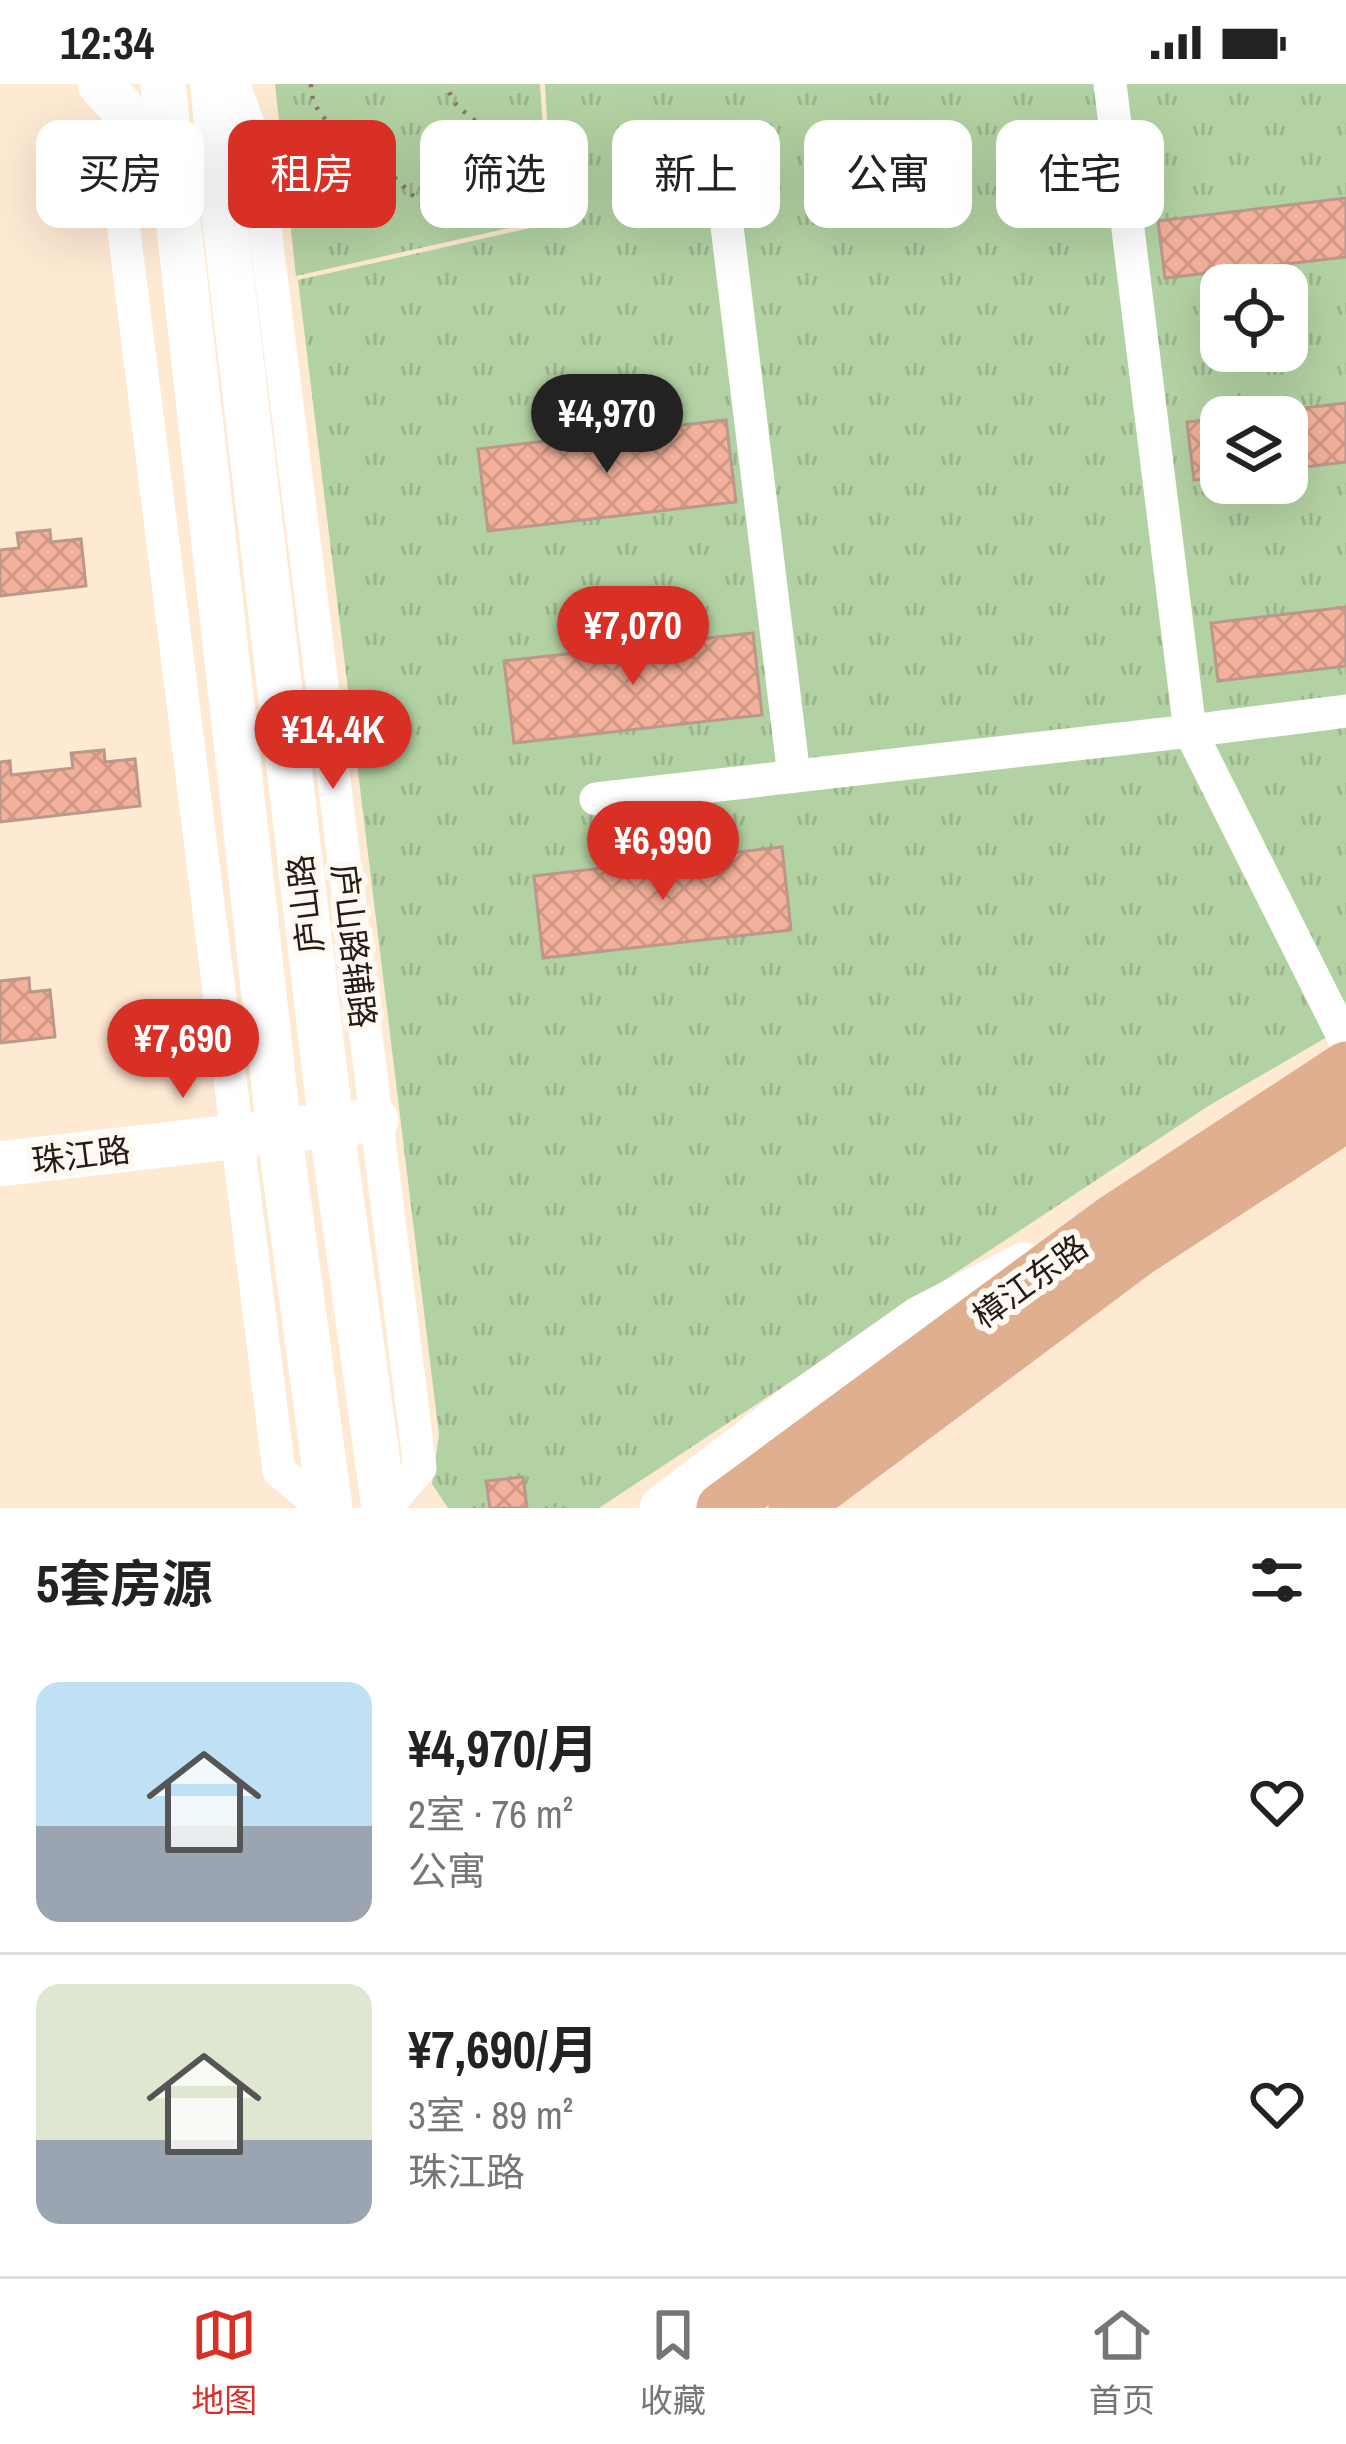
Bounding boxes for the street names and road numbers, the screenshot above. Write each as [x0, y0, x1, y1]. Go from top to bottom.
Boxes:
street label: 庐山路 [277, 852, 333, 956]
street label: 庐山路辅路 [322, 861, 386, 1031]
street label: 珠江路 [29, 1127, 133, 1183]
street label: 樟江东路 [964, 1224, 1096, 1338]

